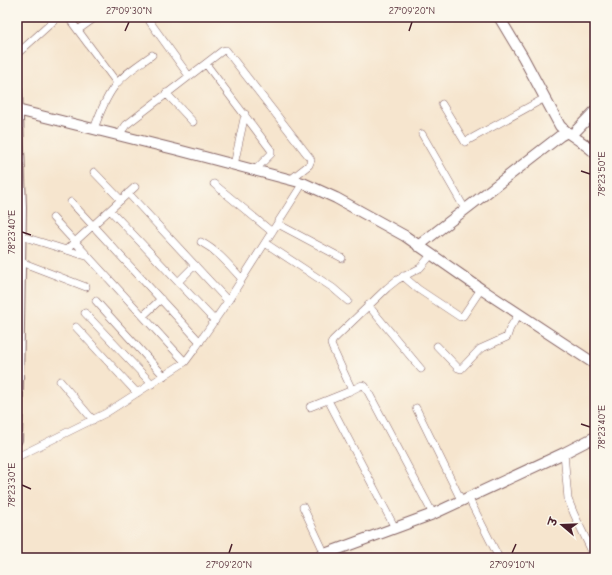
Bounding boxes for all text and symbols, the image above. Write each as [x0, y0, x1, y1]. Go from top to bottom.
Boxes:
text: 27°09'30"N [106, 5, 152, 17]
text: 27°09'20"N [389, 5, 435, 17]
text: 78°23'50"E [596, 152, 608, 196]
text: 78°23'40"E [6, 210, 18, 254]
text: 78°23'40"E [596, 405, 608, 449]
text: 78°23'30"E [6, 463, 18, 507]
north arrow [542, 505, 582, 545]
text: उ [545, 515, 561, 528]
text: 27°09'20"N [206, 559, 252, 571]
text: 27°09'10"N [489, 559, 535, 571]

